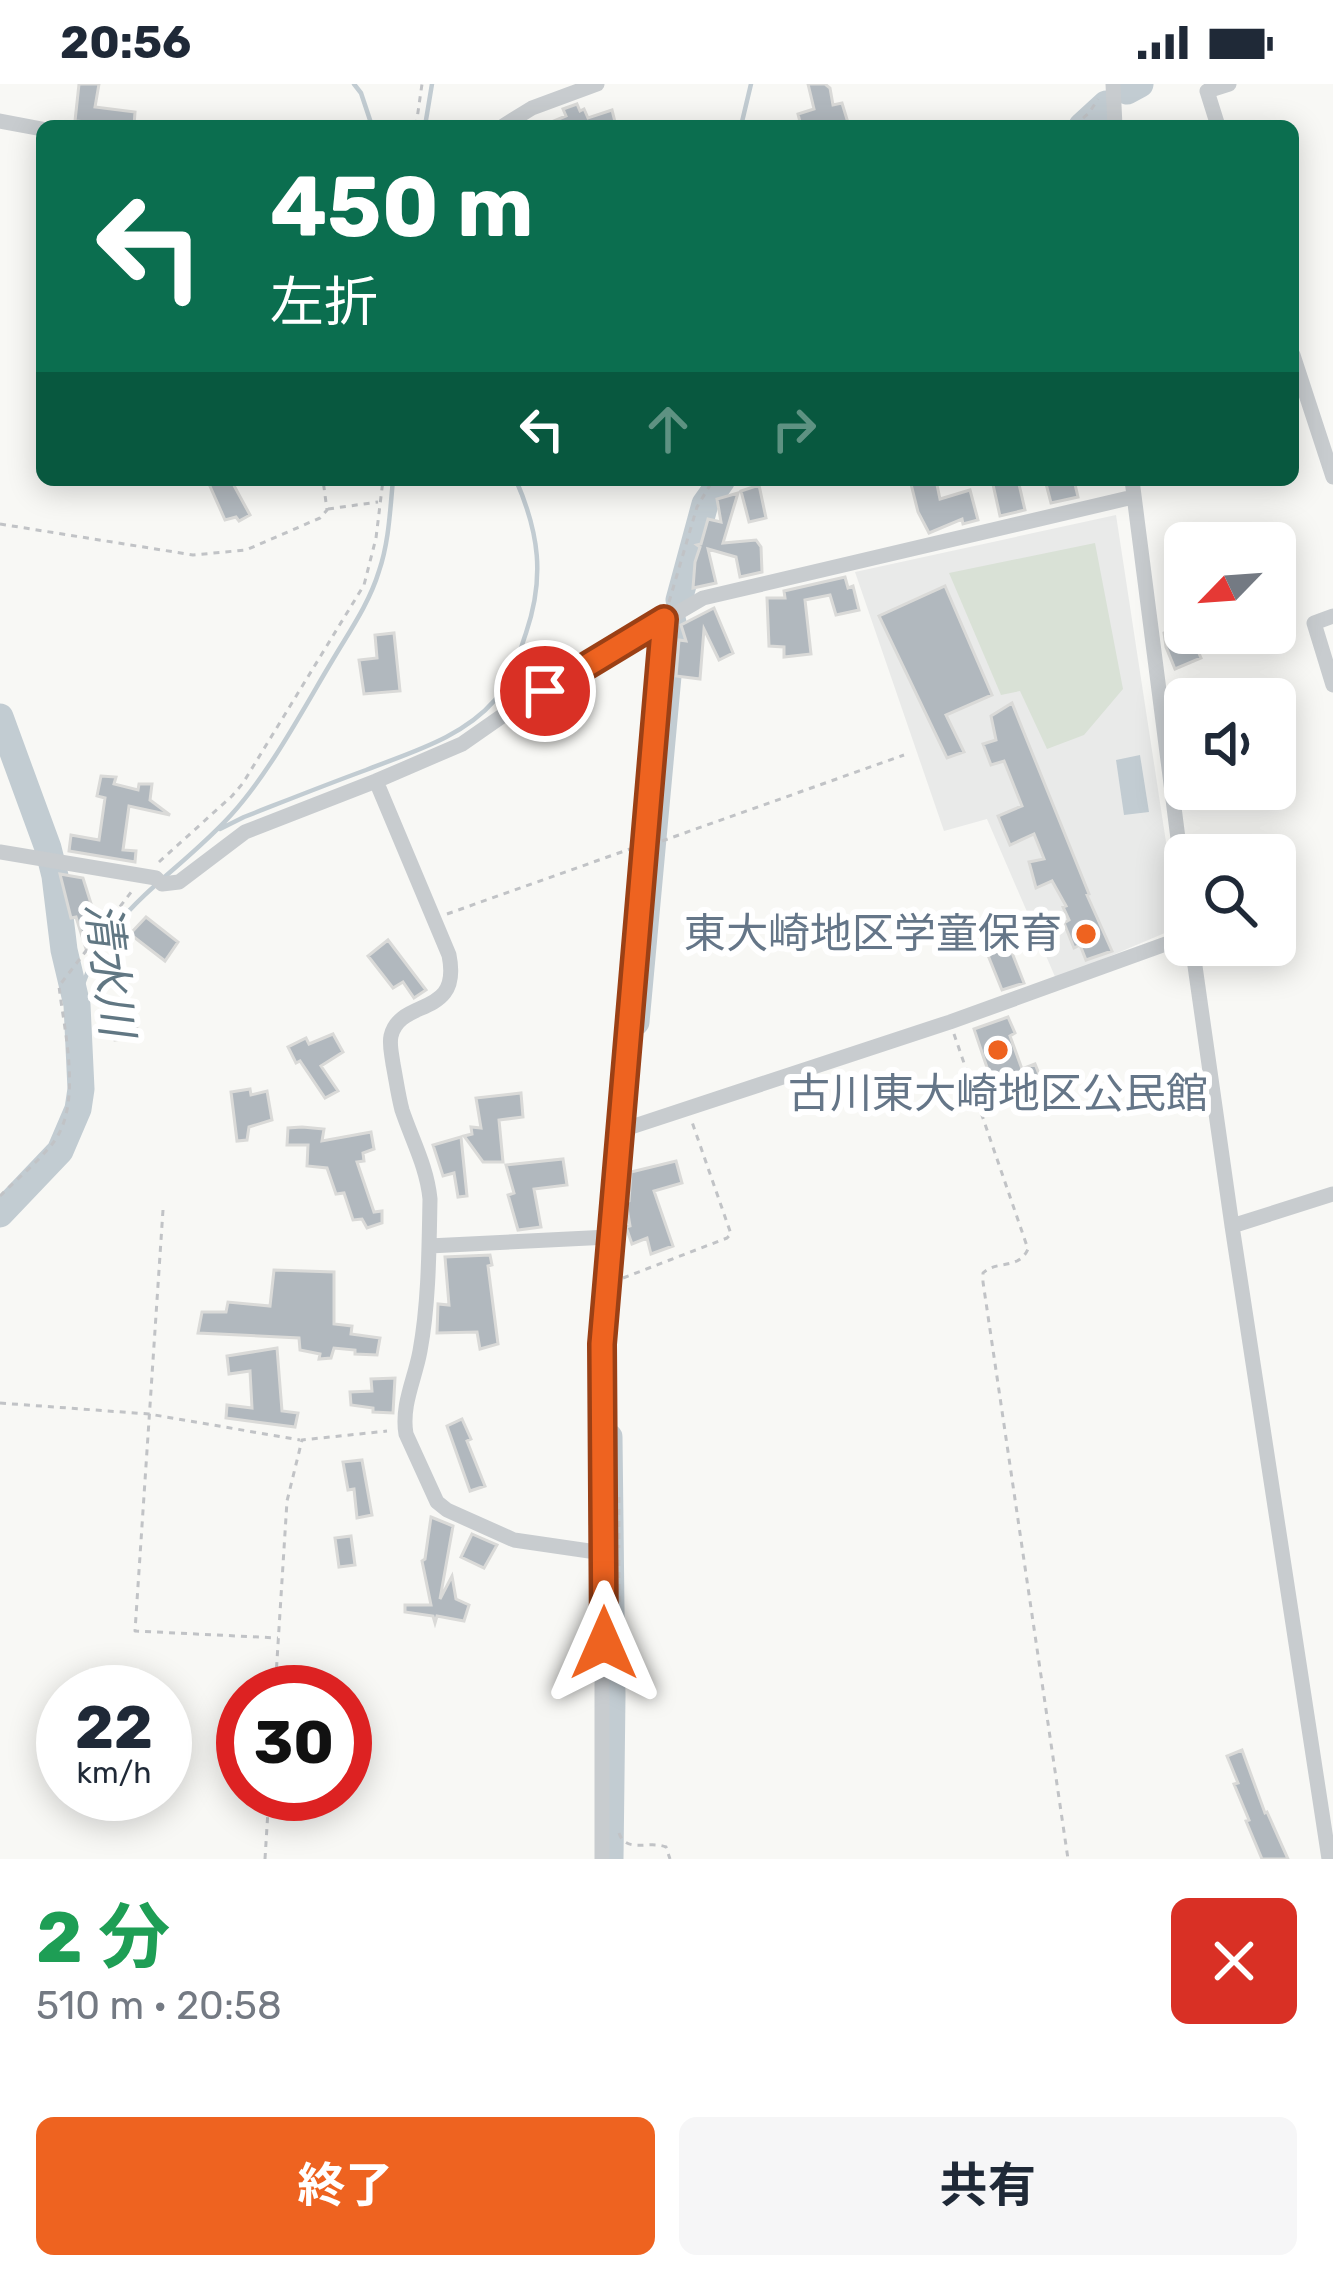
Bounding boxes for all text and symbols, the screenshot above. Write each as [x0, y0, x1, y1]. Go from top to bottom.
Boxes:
text: 20:56 [60, 16, 191, 69]
text: 450 m [270, 157, 534, 257]
icon: left [72, 168, 228, 324]
text: 左折 [270, 271, 378, 335]
icon: left [509, 396, 575, 462]
icon: ahead [635, 396, 701, 462]
icon: right [761, 396, 827, 462]
north arrow [1164, 522, 1296, 654]
map controls [1164, 522, 1296, 966]
pin [494, 640, 596, 742]
icon: arrive [512, 658, 578, 724]
button: sound [1164, 678, 1296, 810]
button: search [1164, 834, 1296, 966]
water label: 清水川 [75, 899, 145, 1043]
place label: 東大崎地区学童保育 [684, 909, 1062, 959]
marker: 東大崎地区学童保育 [1073, 921, 1099, 947]
marker: 古川東大崎地区公民館 [985, 1037, 1011, 1063]
place label: 古川東大崎地区公民館 [788, 1069, 1208, 1119]
position arrow [541, 1580, 667, 1706]
speed limit sign: 30 [216, 1665, 372, 1821]
text: 22 [75, 1692, 153, 1763]
text: km/h [77, 1755, 151, 1791]
text: 2 分 [36, 1895, 170, 1980]
button: close [1171, 1898, 1297, 2024]
text: 510 m · 20:58 [36, 1983, 282, 2029]
button: 終了 [36, 2117, 655, 2255]
button: 共有 [679, 2117, 1297, 2255]

